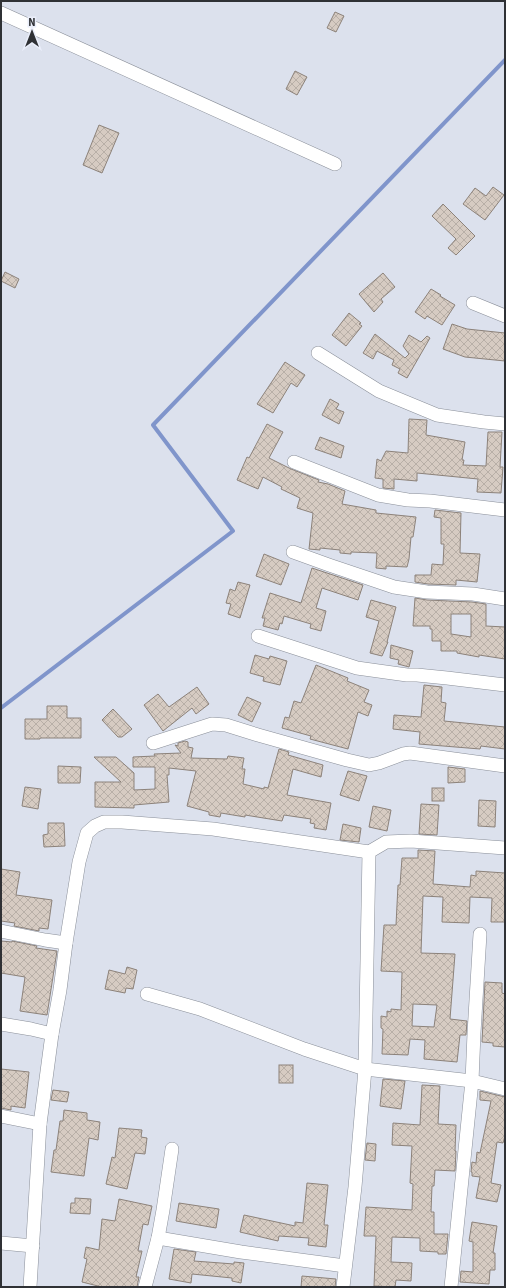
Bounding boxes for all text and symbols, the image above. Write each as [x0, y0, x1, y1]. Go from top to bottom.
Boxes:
north arrow [12, 12, 52, 52]
text: N [28, 15, 36, 30]

